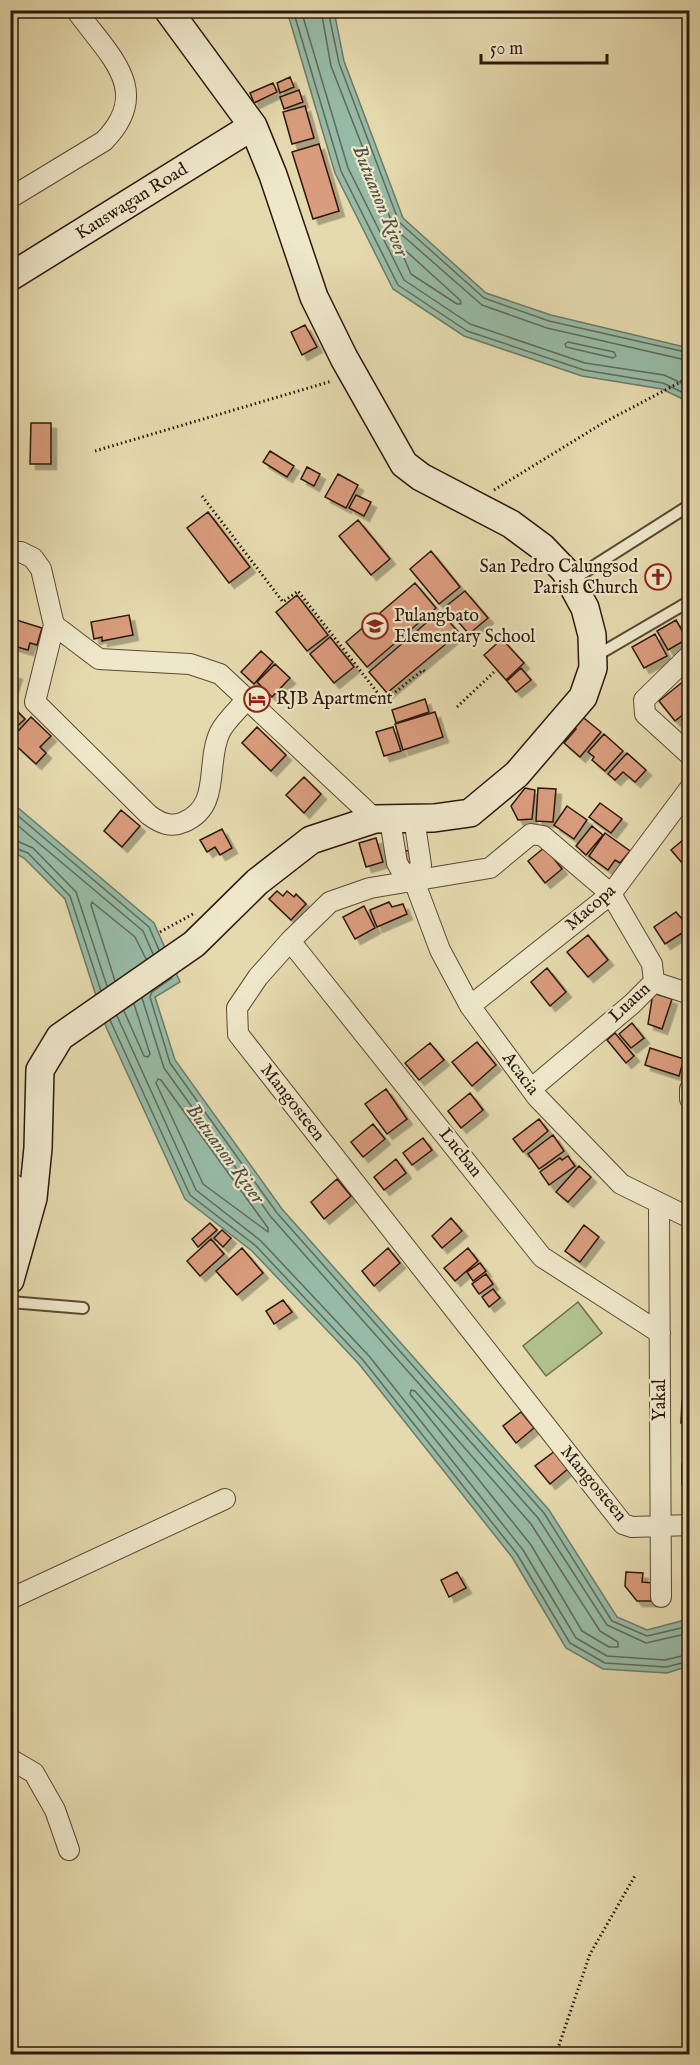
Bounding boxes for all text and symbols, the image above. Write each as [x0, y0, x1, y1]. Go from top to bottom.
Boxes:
scale bar [481, 27, 607, 65]
text: 50 m [490, 38, 523, 61]
water label: Butuanon River [346, 142, 414, 262]
street label: Kauswagan Road [72, 158, 193, 246]
place label: San Pedro Calungsod Parish Church [479, 556, 638, 600]
church icon: San Pedro Calungsod Parish Church [643, 562, 673, 592]
place label: Pulangbato Elementary School [394, 605, 535, 649]
school or university icon: Pulangbato Elementary School [360, 611, 390, 641]
hotel icon: RJB Apartment [242, 684, 272, 714]
place label: RJB Apartment [276, 688, 393, 711]
street label: Macopa [561, 880, 621, 936]
street label: Luaun [604, 978, 656, 1028]
street label: Acacia [496, 1047, 544, 1100]
street label: Mangosteen [255, 1060, 330, 1147]
water label: Butuanon River [180, 1099, 270, 1210]
street label: Lucban [433, 1124, 487, 1183]
street label: Yakal [649, 1379, 672, 1421]
street label: Mangosteen [555, 1441, 632, 1527]

